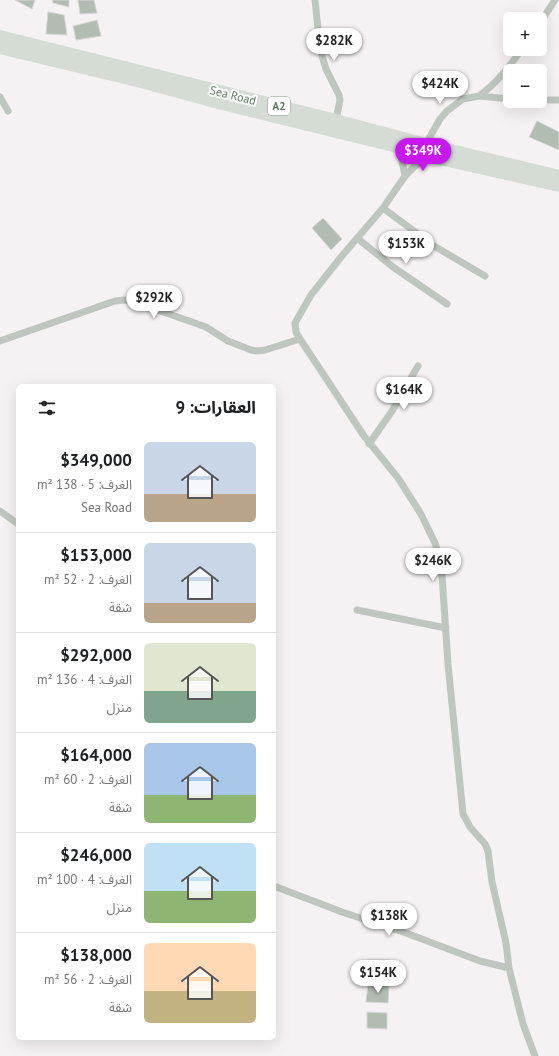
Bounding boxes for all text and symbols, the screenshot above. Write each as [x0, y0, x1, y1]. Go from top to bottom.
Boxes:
map controls [503, 12, 547, 108]
button: + [503, 12, 547, 56]
pin: $282K [306, 28, 362, 62]
text: $282K [315, 32, 353, 49]
button: − [503, 64, 547, 108]
pin: $424K [412, 71, 468, 105]
text: $424K [421, 75, 459, 92]
street label: Sea Road [208, 82, 258, 108]
road number: A2 [268, 97, 290, 115]
pin: $349K [395, 138, 451, 172]
text: $349K [404, 142, 442, 159]
pin: $153K [378, 231, 434, 265]
text: $153K [387, 235, 425, 252]
pin: $292K [126, 285, 182, 319]
text: $292K [135, 289, 173, 306]
pin: $164K [376, 377, 432, 411]
text: $164K [385, 381, 423, 398]
text: العقارات: 9 [175, 396, 256, 418]
icon: filters [36, 397, 58, 419]
text: $349,000 [60, 449, 132, 471]
icon: home [176, 458, 224, 506]
text: الغرف: 5 · 138 m² [37, 476, 132, 493]
text: Sea Road [81, 499, 132, 516]
text: $153,000 [60, 544, 132, 566]
pin: $246K [405, 548, 461, 582]
text: $246K [414, 552, 452, 569]
icon: home [176, 559, 224, 607]
text: الغرف: 2 · 52 m² [44, 571, 132, 588]
text: شقة [109, 599, 132, 616]
text: $292,000 [60, 644, 132, 666]
icon: home [176, 659, 224, 707]
text: الغرف: 4 · 136 m² [37, 671, 132, 688]
text: منزل [107, 699, 132, 716]
text: $164,000 [60, 744, 132, 766]
icon: home [176, 759, 224, 807]
text: الغرف: 2 · 60 m² [44, 771, 132, 788]
text: شقة [109, 799, 132, 816]
text: $246,000 [60, 844, 132, 866]
icon: home [176, 859, 224, 907]
text: الغرف: 4 · 100 m² [37, 871, 132, 888]
text: منزل [107, 899, 132, 916]
pin: $138K [361, 903, 417, 937]
text: $138K [370, 907, 408, 924]
text: $138,000 [60, 944, 132, 966]
icon: home [176, 959, 224, 1007]
pin: $154K [350, 960, 406, 994]
text: $154K [359, 964, 397, 981]
text: الغرف: 2 · 56 m² [44, 971, 132, 988]
text: شقة [109, 999, 132, 1016]

